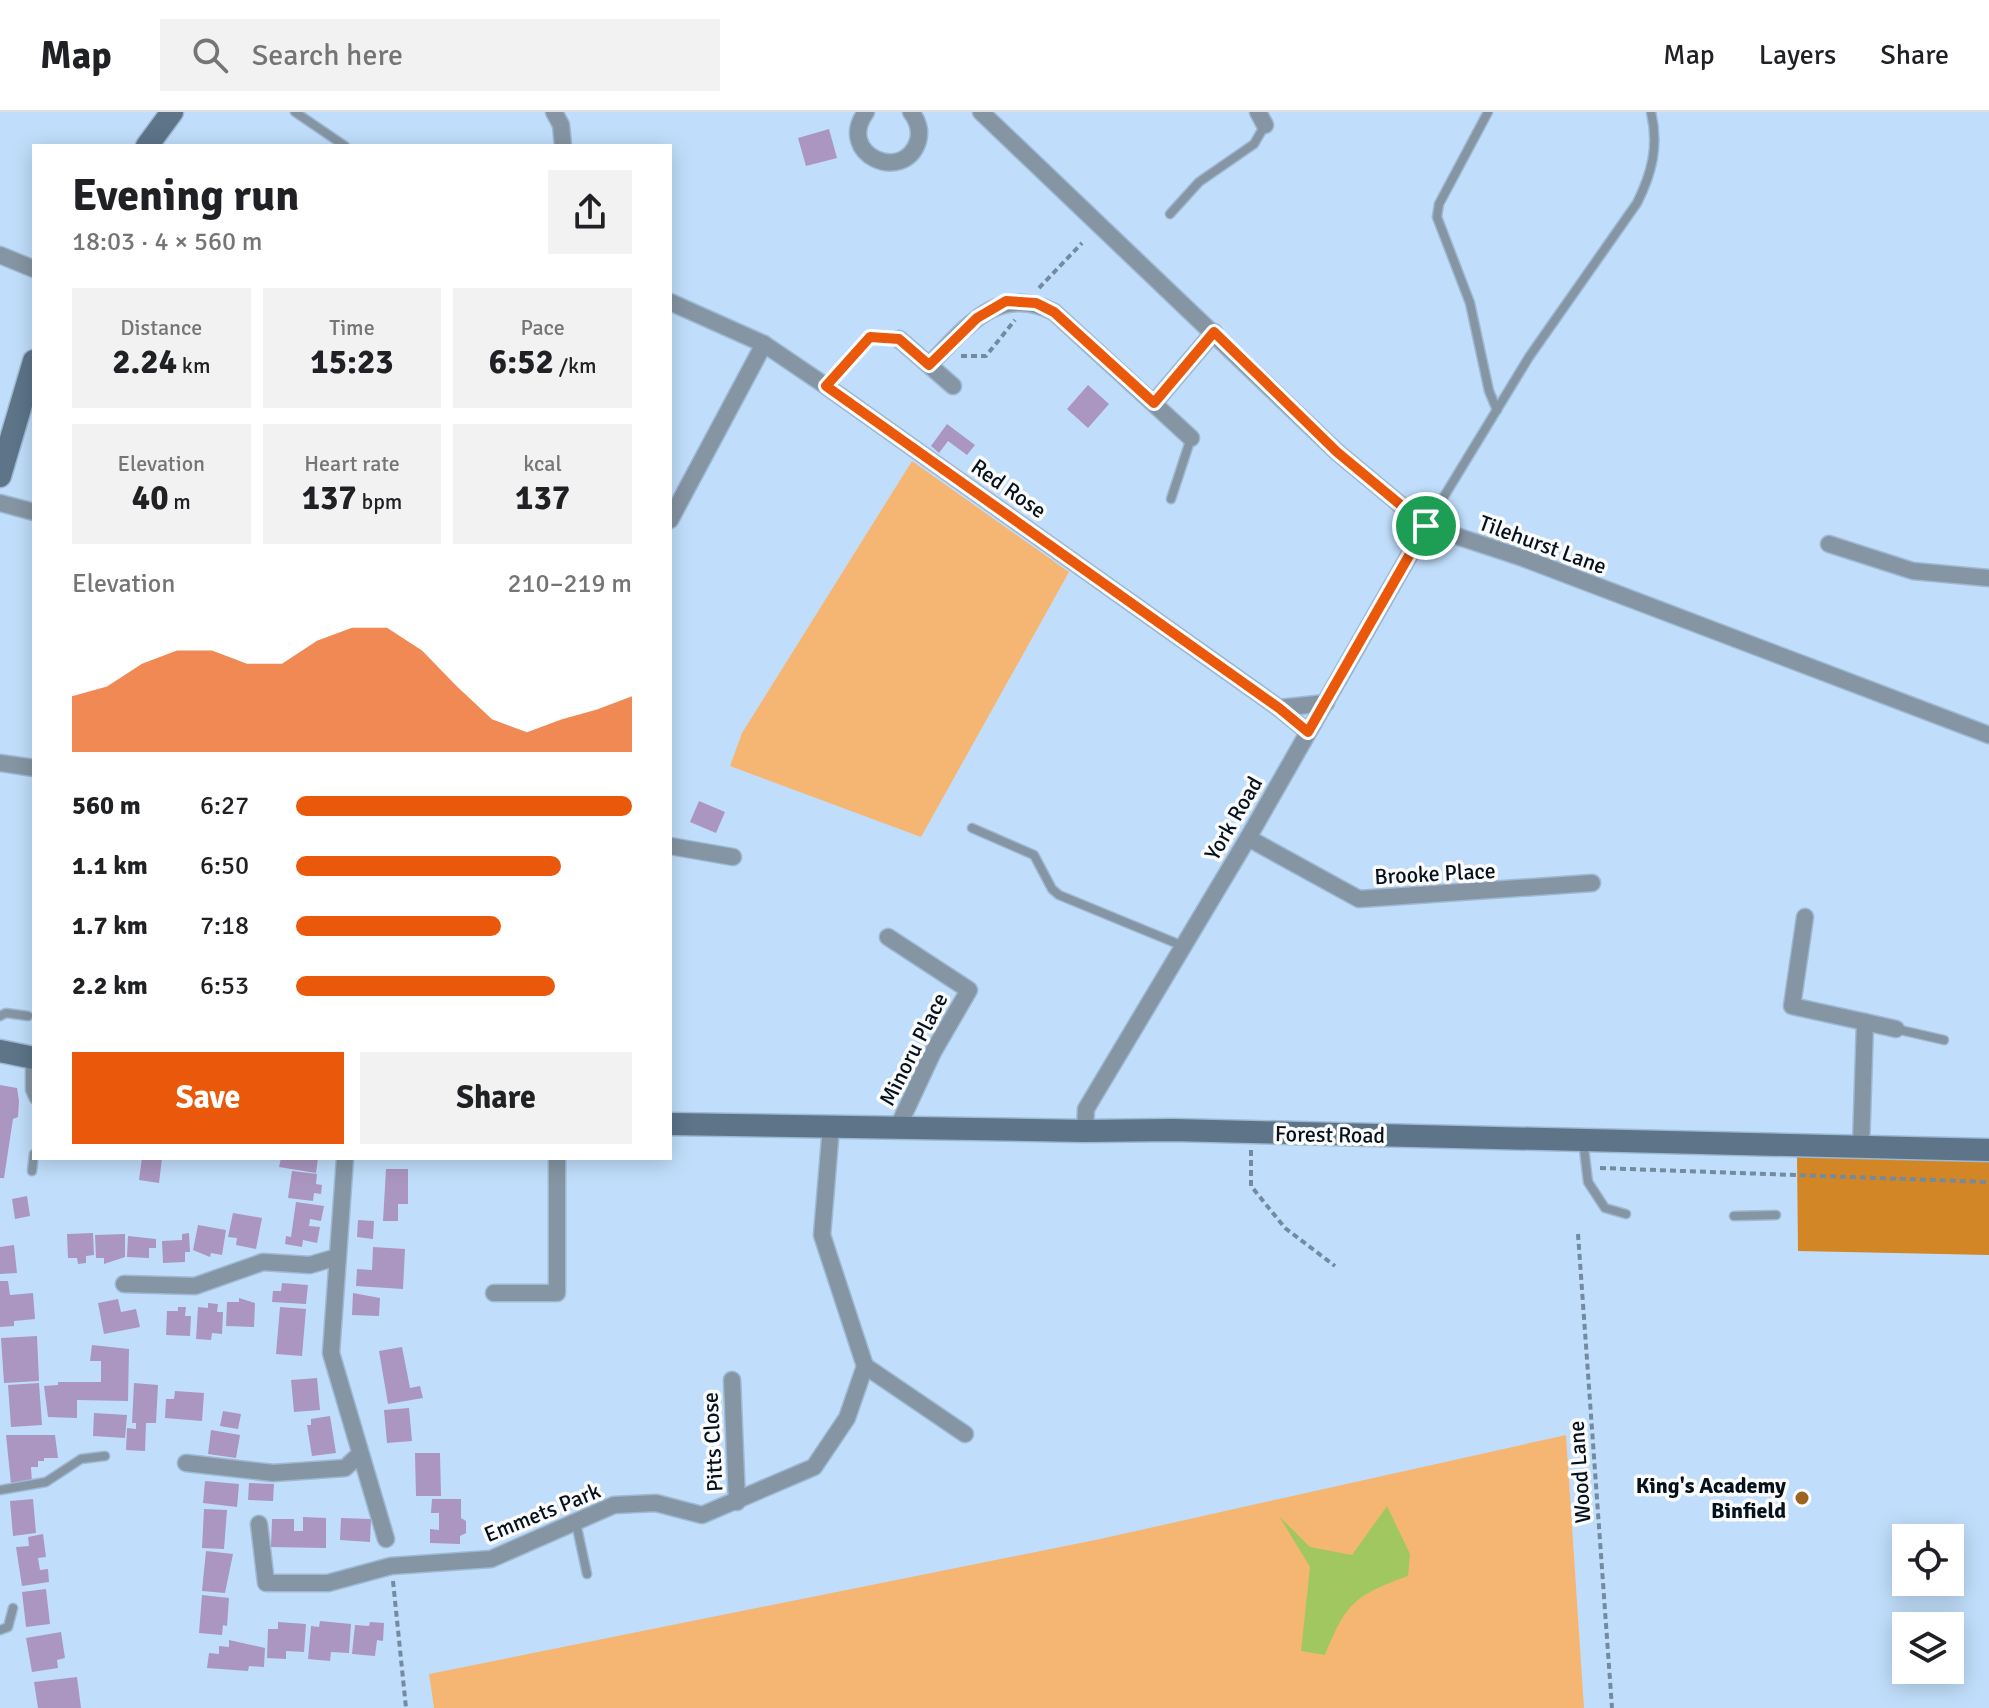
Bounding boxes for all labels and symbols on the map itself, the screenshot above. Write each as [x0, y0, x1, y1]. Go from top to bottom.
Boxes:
street label: Red Rose [966, 453, 1051, 524]
pin [1392, 492, 1460, 560]
street label: Tilehurst Lane [1475, 509, 1610, 580]
street label: York Road [1199, 772, 1268, 865]
street label: Brooke Place [1374, 857, 1496, 890]
street label: Minoru Place [873, 988, 953, 1110]
street label: Forest Road [1275, 1120, 1385, 1149]
street label: Pitts Close [696, 1391, 729, 1493]
street label: Wood Lane [1562, 1420, 1597, 1524]
place label: King's Academy Binfield [1636, 1472, 1786, 1524]
street label: Emmets Park [480, 1477, 604, 1548]
marker: King's Academy Binfield [1793, 1489, 1811, 1507]

